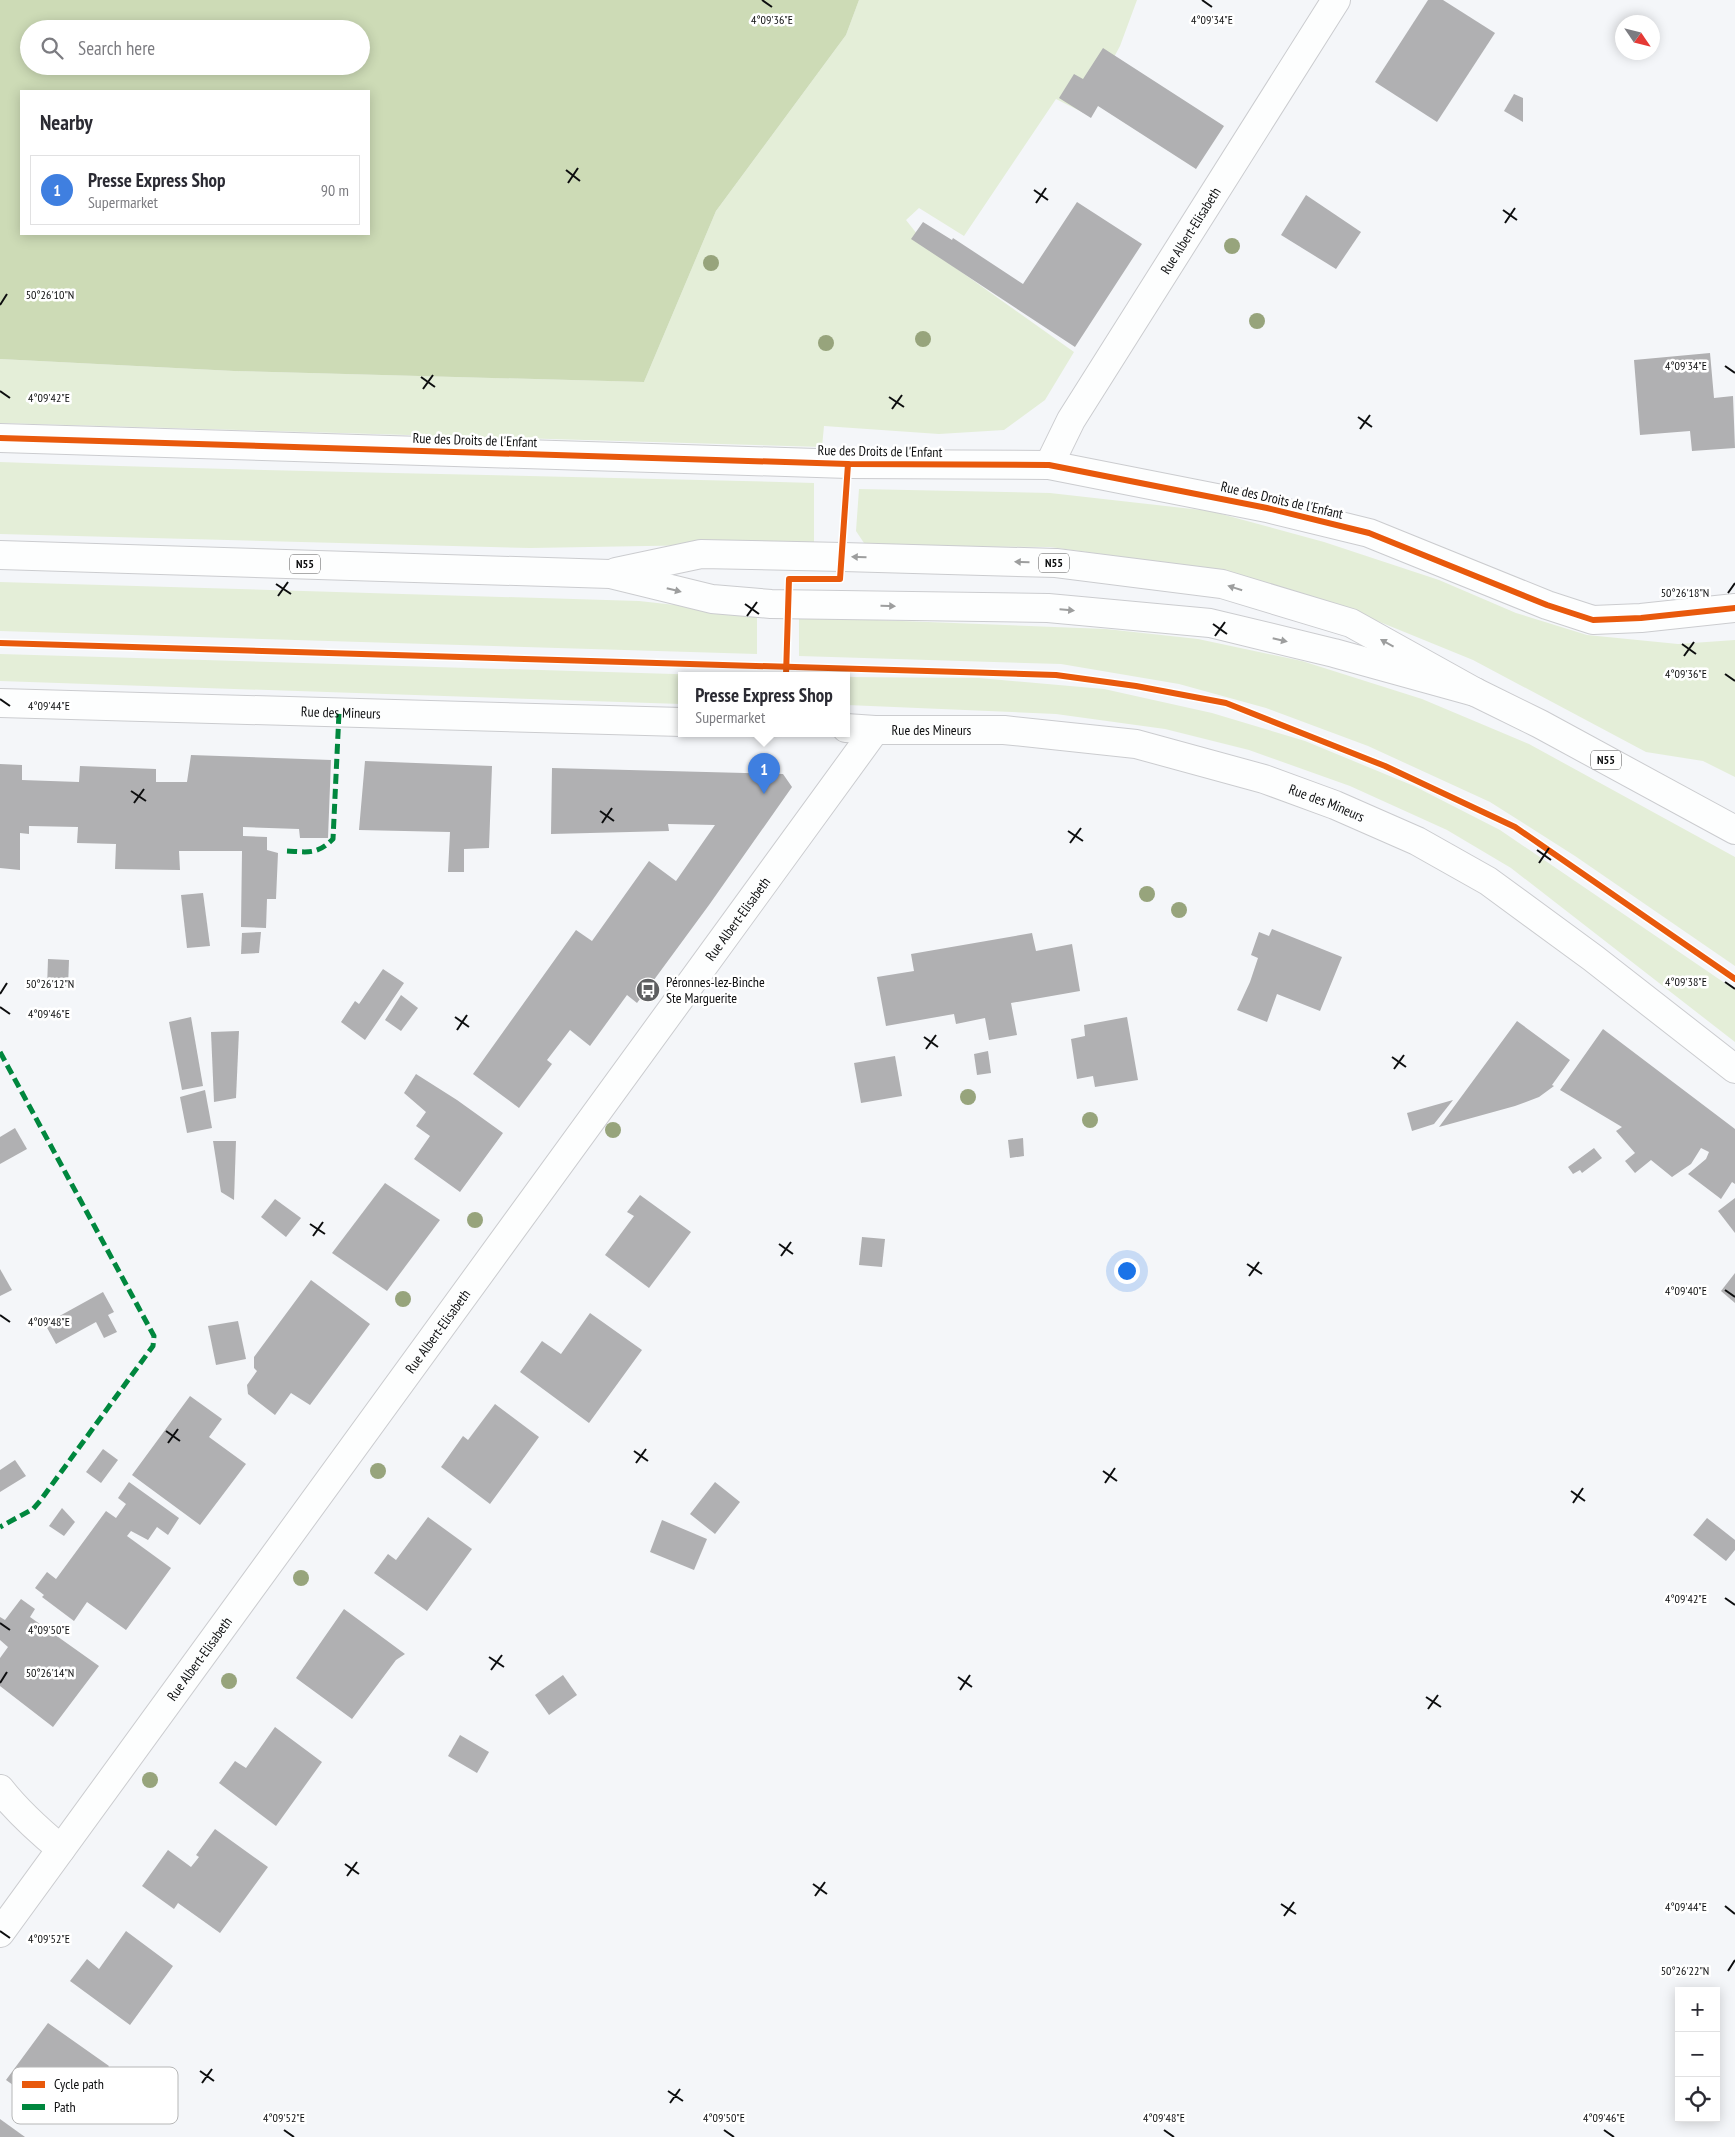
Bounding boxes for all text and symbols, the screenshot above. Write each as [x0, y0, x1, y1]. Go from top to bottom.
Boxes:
text: 4°09'36"E [751, 12, 793, 27]
text: 4°09'34"E [1191, 12, 1233, 27]
north arrow [1615, 15, 1660, 60]
search box [20, 20, 370, 75]
icon: search [38, 34, 66, 62]
text: Search here [78, 36, 155, 60]
text: Nearby [40, 109, 93, 136]
text: Presse Express Shop [88, 168, 225, 192]
text: 1 [53, 180, 61, 200]
text: 90 m [321, 180, 349, 200]
street label: Rue Albert-Elisabeth [1156, 184, 1225, 277]
text: Supermarket [88, 192, 158, 212]
text: 50°26'10"N [26, 287, 74, 302]
text: 4°09'34"E [1665, 358, 1707, 373]
text: 4°09'42"E [28, 390, 70, 405]
street label: Rue des Droits de l'Enfant [412, 429, 538, 451]
street label: Rue des Droits de l'Enfant [817, 441, 943, 461]
street label: Rue des Droits de l'Enfant [1219, 477, 1345, 523]
one-way arrow [851, 553, 867, 561]
road number: N55 [290, 554, 320, 574]
road number: N55 [1039, 554, 1069, 572]
one-way arrow [1014, 557, 1030, 565]
one-way arrow [1227, 584, 1242, 592]
text: 50°26'18"N [1661, 585, 1709, 600]
one-way arrow [666, 586, 681, 594]
one-way arrow [880, 602, 896, 610]
one-way arrow [1060, 606, 1076, 614]
one-way arrow [1272, 636, 1287, 644]
one-way arrow [1380, 639, 1394, 647]
text: 4°09'36"E [1665, 666, 1707, 681]
popup [678, 672, 850, 737]
text: Presse Express Shop [695, 683, 833, 707]
text: 4°09'44"E [28, 698, 70, 713]
street label: Rue des Mineurs [301, 702, 381, 723]
text: Supermarket [695, 707, 765, 727]
street label: Rue des Mineurs [892, 721, 972, 739]
road number: N55 [1591, 750, 1621, 770]
pin: 1 [748, 753, 780, 794]
street label: Rue des Mineurs [1286, 780, 1367, 826]
street label: Rue Albert-Elisabeth [701, 873, 774, 964]
place label: Péronnes-lez-Binche Ste Marguerite [666, 973, 765, 1007]
text: 4°09'38"E [1665, 974, 1707, 989]
text: 50°26'12"N [26, 976, 74, 991]
bus stop icon: Péronnes-lez-Binche Ste Marguerite [635, 977, 661, 1003]
text: 4°09'46"E [28, 1006, 70, 1021]
your location [1114, 1258, 1140, 1284]
text: 4°09'40"E [1665, 1283, 1707, 1298]
street label: Rue Albert-Elisabeth [401, 1286, 474, 1377]
text: 4°09'48"E [28, 1314, 70, 1329]
text: 4°09'42"E [1665, 1591, 1707, 1606]
street label: Rue Albert-Elisabeth [163, 1613, 236, 1704]
text: 4°09'50"E [28, 1622, 70, 1637]
text: 50°26'14"N [26, 1665, 74, 1680]
text: 4°09'44"E [1665, 1899, 1707, 1914]
text: 4°09'52"E [28, 1931, 70, 1946]
text: 50°26'22"N [1661, 1963, 1709, 1978]
map controls [1675, 1987, 1720, 2122]
button: + [1675, 1987, 1720, 2032]
button: − [1675, 2032, 1720, 2077]
legend [12, 2067, 178, 2124]
text: Cycle path [54, 2075, 104, 2093]
button: locate [1675, 2077, 1720, 2122]
text: Path [54, 2098, 76, 2116]
text: 4°09'52"E [263, 2110, 305, 2125]
text: 4°09'50"E [703, 2110, 745, 2125]
text: 4°09'48"E [1143, 2110, 1185, 2125]
text: 4°09'46"E [1583, 2110, 1625, 2125]

